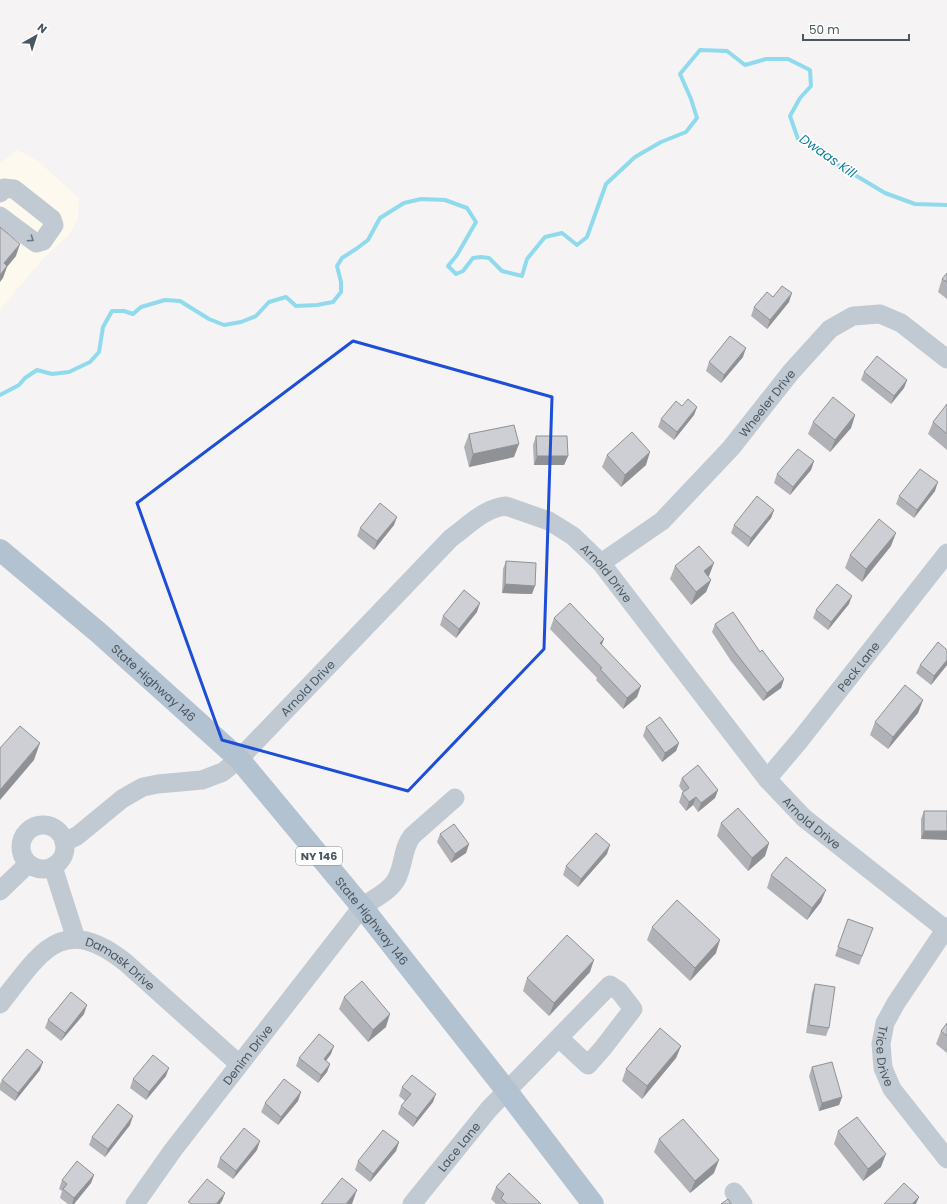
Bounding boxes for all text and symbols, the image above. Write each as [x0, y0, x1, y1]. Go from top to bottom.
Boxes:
north arrow [16, 16, 56, 56]
scale bar [803, 16, 909, 42]
text: N [34, 19, 51, 37]
text: 50 m [809, 21, 840, 38]
water label: Dwaas Kill [796, 129, 861, 183]
one-way arrow [27, 234, 34, 241]
street label: Wheeler Drive [734, 365, 799, 441]
street label: Arnold Drive [577, 540, 637, 606]
street label: Peck Lane [833, 638, 883, 695]
street label: State Highway 146 [108, 640, 200, 725]
street label: Arnold Drive [276, 656, 338, 720]
street label: Arnold Drive [779, 792, 845, 853]
road number: NY 146 [296, 847, 342, 865]
street label: State Highway 146 [332, 873, 413, 968]
street label: Damask Drive [83, 932, 159, 994]
street label: Denim Drive [218, 1021, 276, 1088]
street label: Trice Drive [872, 1024, 898, 1089]
street label: Lace Lane [433, 1118, 484, 1175]

